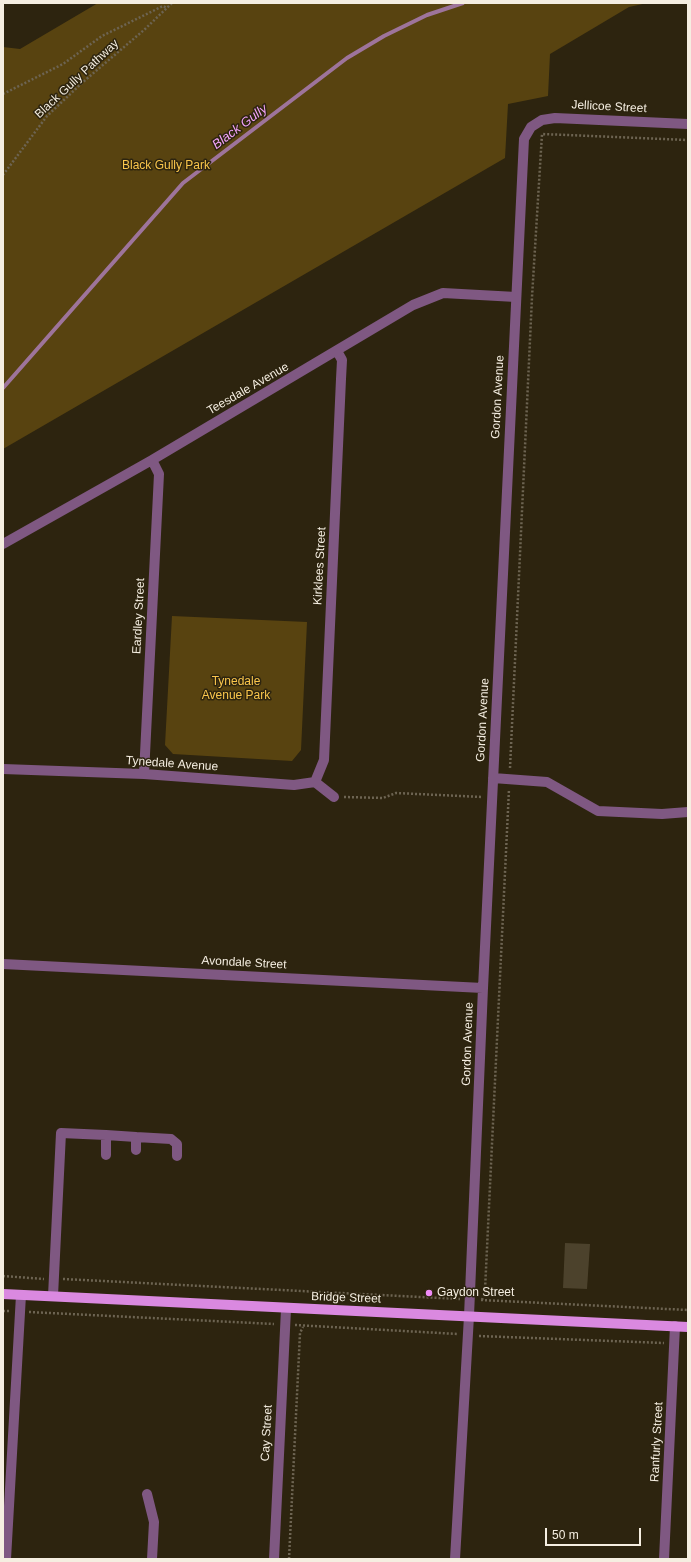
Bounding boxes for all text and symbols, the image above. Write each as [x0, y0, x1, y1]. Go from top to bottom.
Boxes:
street label: Black Gully Pathway [32, 36, 122, 122]
street label: Jellicoe Street [571, 98, 647, 116]
water label: Black Gully [209, 101, 271, 153]
park label: Black Gully Park [122, 159, 210, 173]
street label: Gordon Avenue [489, 355, 507, 439]
street label: Teesdale Avenue [205, 360, 291, 418]
street label: Kirklees Street [311, 527, 329, 605]
street label: Eardley Street [130, 578, 148, 654]
park label: Tynedale Avenue Park [202, 675, 270, 703]
street label: Gordon Avenue [474, 678, 492, 762]
street label: Tynedale Avenue [125, 754, 219, 774]
street label: Avondale Street [201, 954, 287, 972]
street label: Gordon Avenue [459, 1002, 477, 1086]
place label: Gaydon Street [437, 1286, 514, 1300]
marker: Gaydon Street [424, 1288, 434, 1298]
street label: Bridge Street [311, 1290, 381, 1306]
street label: Ranfurly Street [648, 1402, 666, 1482]
street label: Cay Street [258, 1404, 276, 1462]
scale bar [547, 1520, 643, 1546]
text: 50 m [552, 1528, 579, 1542]

